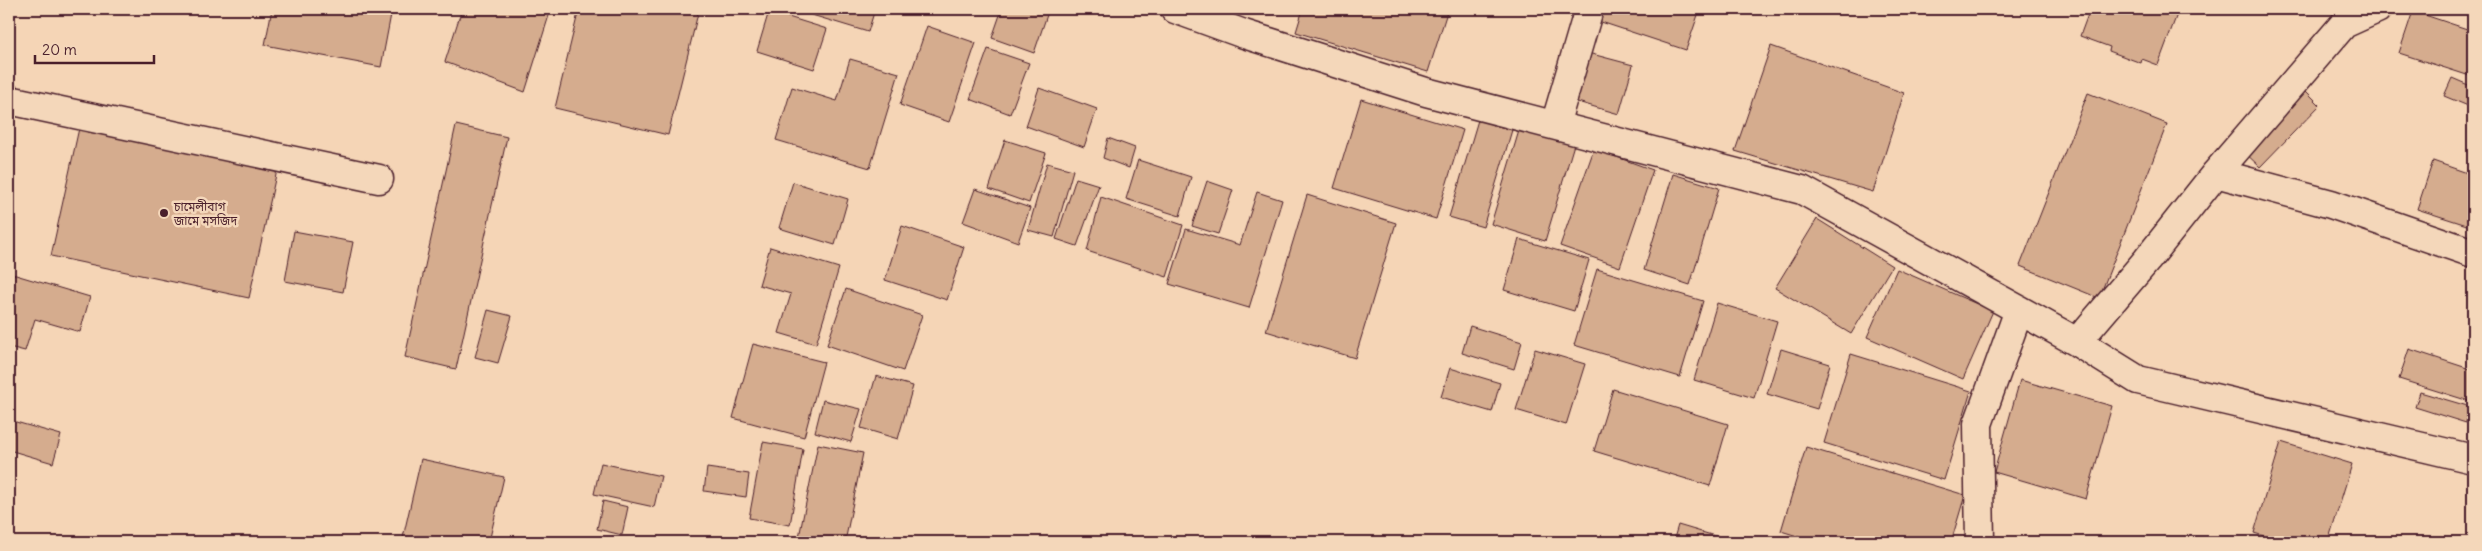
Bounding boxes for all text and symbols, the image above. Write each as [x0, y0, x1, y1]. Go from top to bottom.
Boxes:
scale bar [35, 32, 154, 64]
text: 20 m [42, 40, 77, 59]
place label: চামেলীবাগ জামে মসজিদ [173, 199, 237, 228]
marker: চামেলীবাগ জামে মসজিদ [158, 207, 170, 219]

